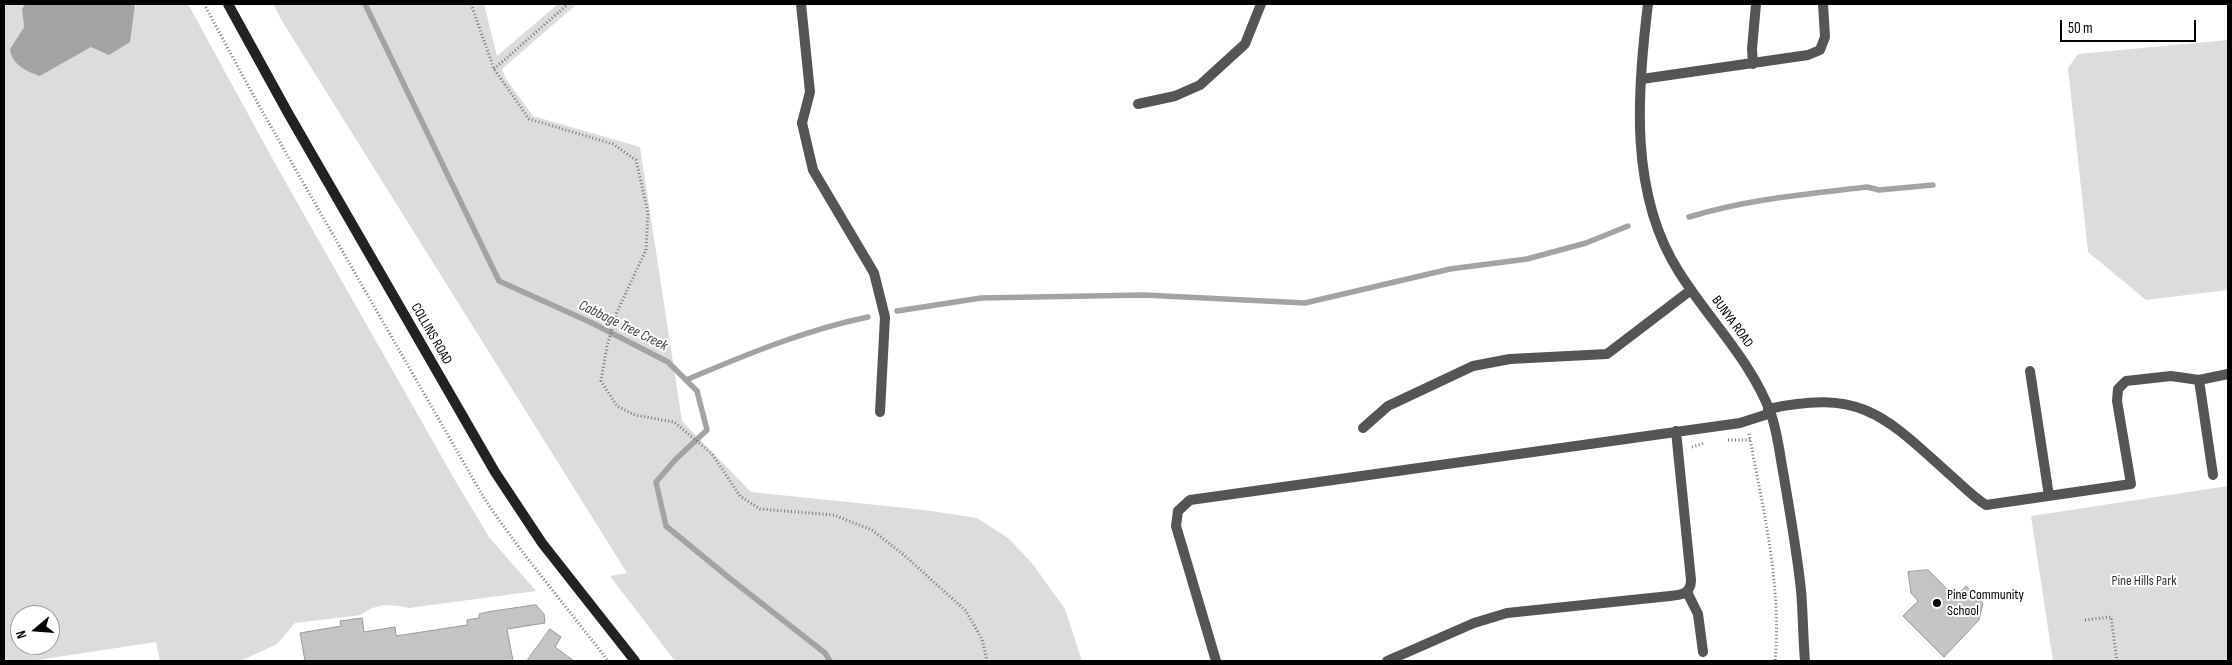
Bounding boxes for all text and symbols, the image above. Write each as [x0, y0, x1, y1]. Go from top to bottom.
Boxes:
scale bar [2062, 10, 2198, 42]
text: 50 m [2068, 19, 2093, 38]
street label: BUNYA ROAD [1708, 293, 1756, 351]
water label: Cabbage Tree Creek [576, 297, 670, 355]
street label: COLLINS ROAD [407, 300, 455, 368]
park label: Pine Hills Park [2111, 573, 2177, 589]
place label: Pine Community School [1947, 587, 2024, 620]
marker: Pine Community School [1931, 597, 1943, 609]
north arrow [10, 605, 60, 655]
text: N [12, 628, 30, 641]

